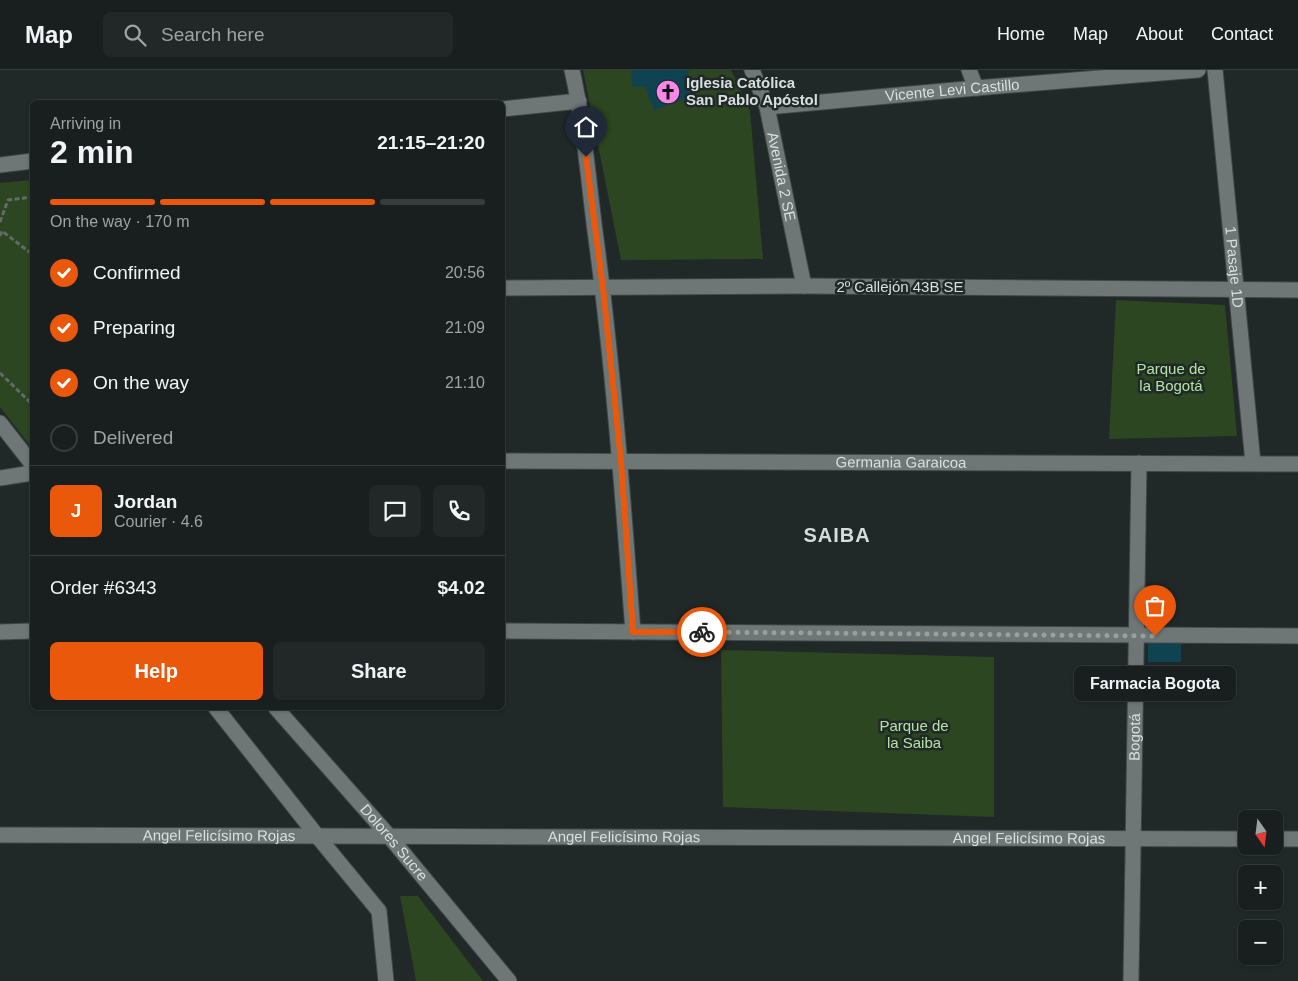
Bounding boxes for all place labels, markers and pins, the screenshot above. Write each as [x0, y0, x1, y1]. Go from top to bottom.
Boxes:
place label: Iglesia Católica San Pablo Apóstol [686, 74, 818, 108]
church icon: Iglesia Católica San Pablo Apóstol [655, 79, 681, 105]
pin [565, 106, 607, 157]
pin [1134, 585, 1176, 636]
callout: Farmacia Bogota [1074, 666, 1236, 701]

